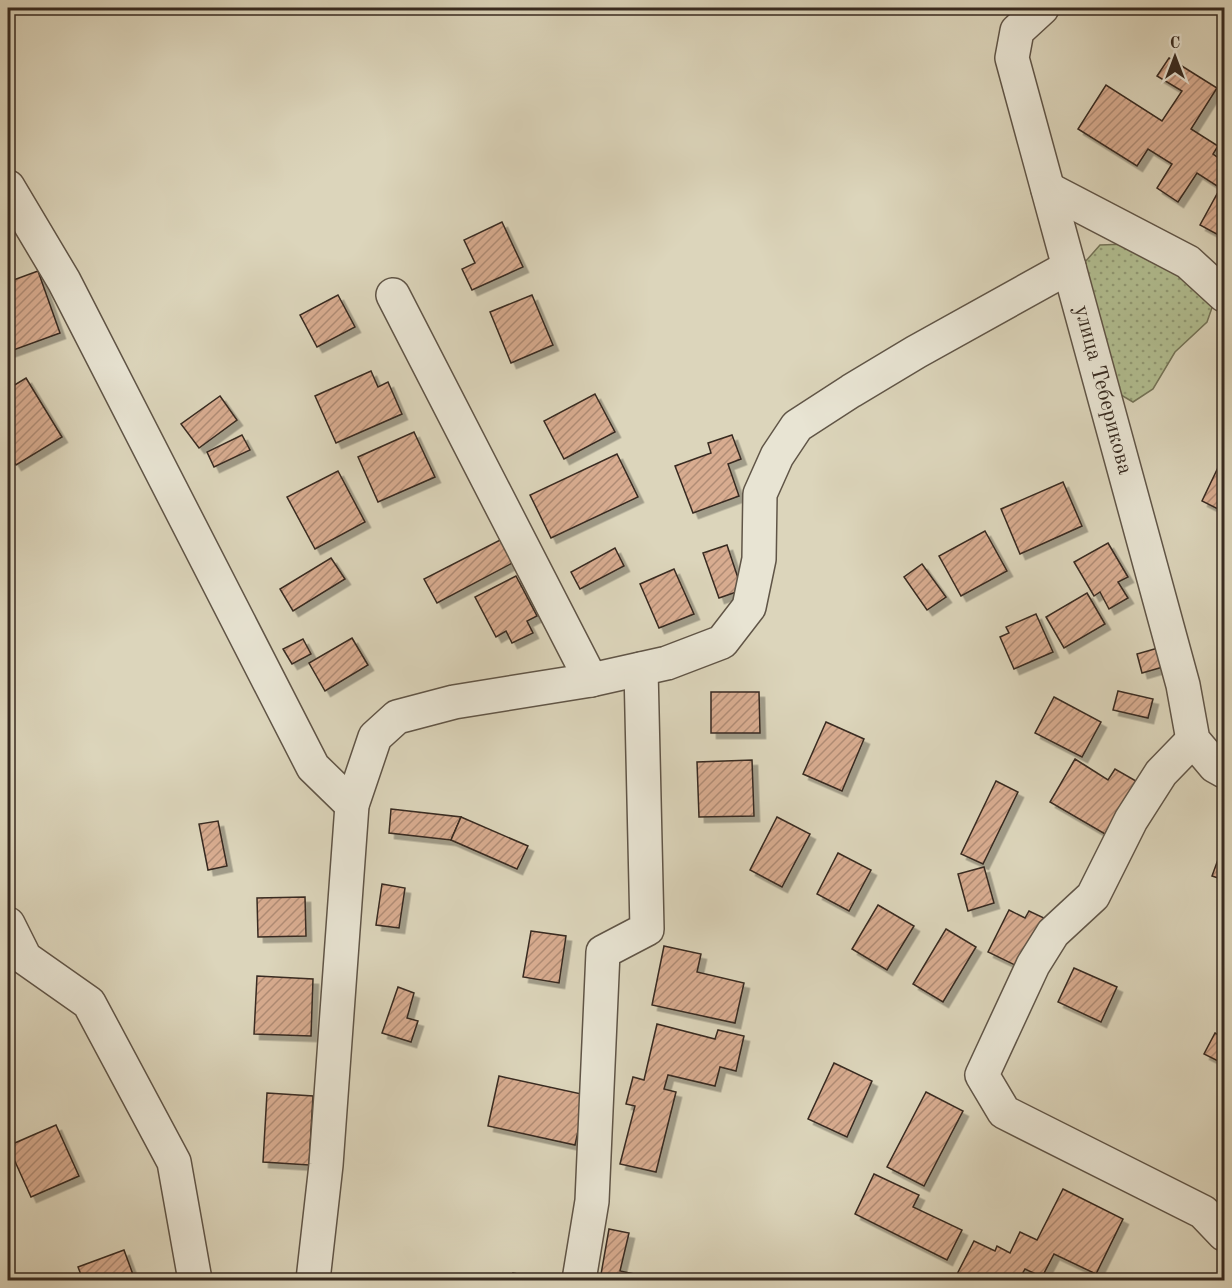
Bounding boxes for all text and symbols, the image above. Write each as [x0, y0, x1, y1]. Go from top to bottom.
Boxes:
north arrow [1145, 27, 1205, 87]
text: С [1170, 36, 1180, 52]
street label: улица Теберикова [1070, 303, 1136, 477]

